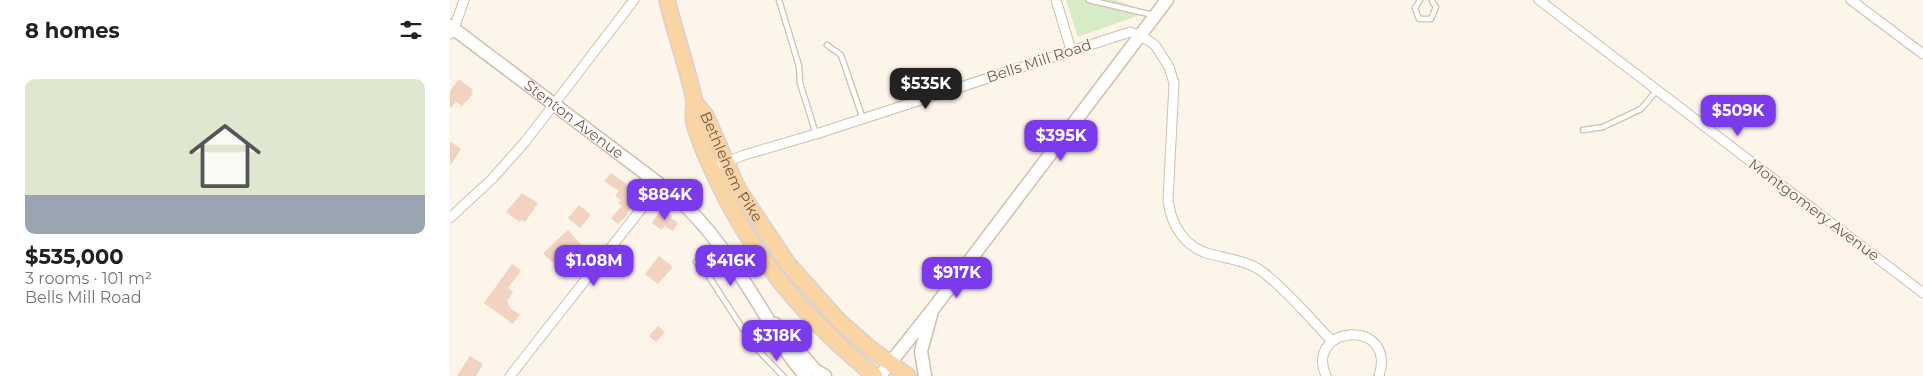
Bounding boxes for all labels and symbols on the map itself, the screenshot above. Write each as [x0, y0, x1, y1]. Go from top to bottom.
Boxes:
street label: Bells Mill Road [984, 35, 1094, 86]
pin: $535K [891, 68, 961, 110]
street label: Stenton Avenue [520, 75, 628, 163]
pin: $509K [1703, 94, 1773, 137]
street label: Bethlehem Pike [696, 108, 767, 225]
pin: $395K [1026, 120, 1096, 162]
street label: Montgomery Avenue [1745, 154, 1883, 265]
pin: $884K [630, 178, 700, 221]
pin: $1.08M [553, 244, 635, 287]
pin: $416K [696, 244, 766, 287]
pin: $917K [922, 256, 992, 299]
pin: $318K [742, 320, 812, 362]

